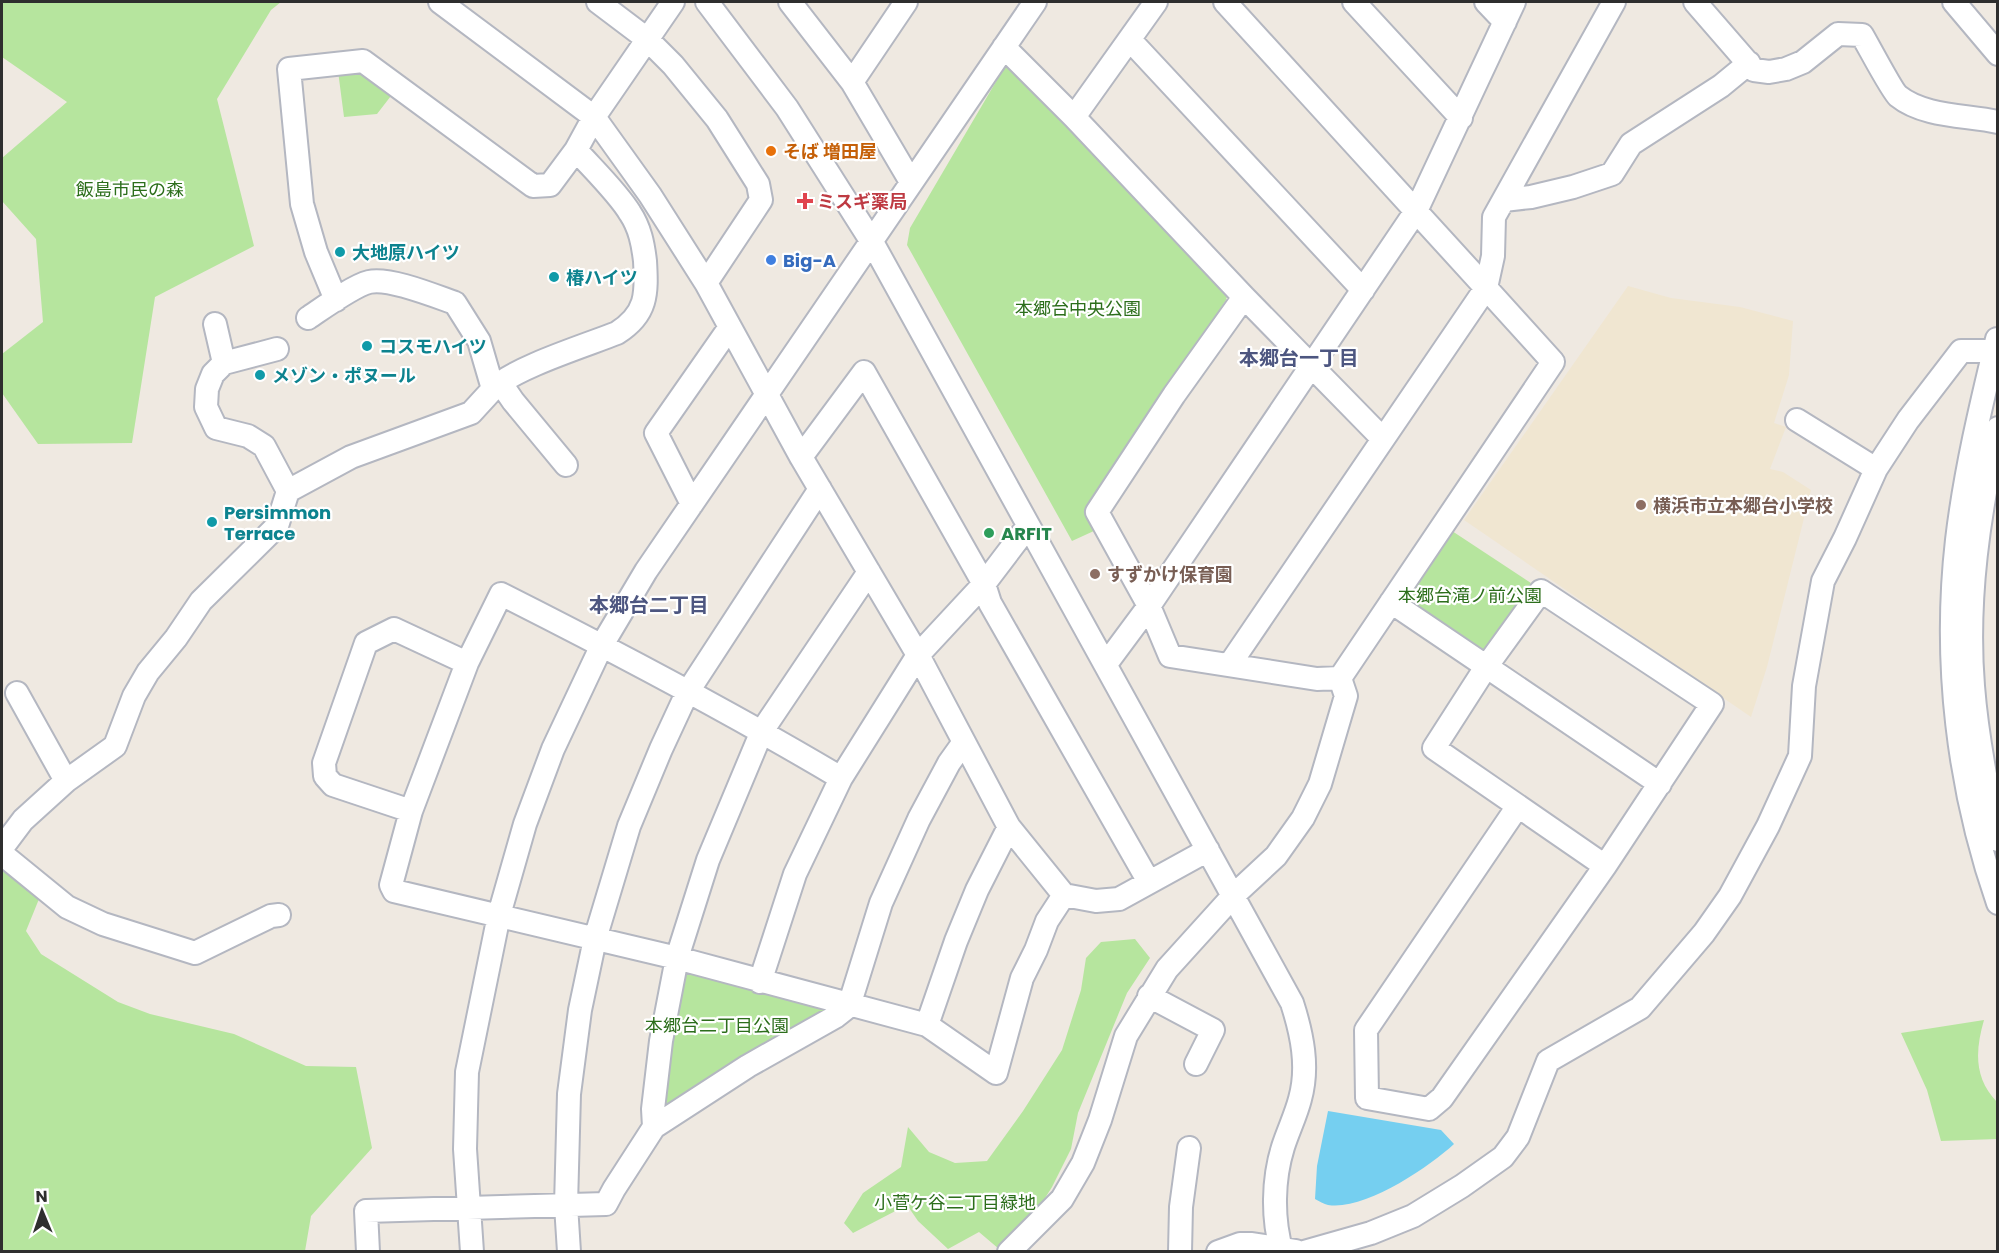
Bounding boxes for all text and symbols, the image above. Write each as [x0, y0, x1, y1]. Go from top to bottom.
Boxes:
place label: そば 増田屋 [783, 139, 877, 164]
marker: そば 増田屋 [764, 144, 778, 158]
park label: 飯島市民の森 [76, 177, 184, 202]
place label: ミスギ薬局 [817, 189, 907, 214]
marker: ミスギ薬局 [798, 194, 812, 208]
place label: 大地原ハイツ [352, 240, 460, 265]
marker: 大地原ハイツ [333, 245, 347, 259]
place label: Big-A [783, 248, 836, 273]
marker: Big-A [764, 253, 778, 267]
place label: 椿ハイツ [566, 265, 638, 290]
marker: 椿ハイツ [547, 270, 561, 284]
park label: 本郷台中央公園 [1015, 296, 1141, 321]
place label: コスモハイツ [379, 334, 487, 359]
marker: コスモハイツ [360, 339, 374, 353]
district label: 本郷台一丁目 [1239, 344, 1359, 372]
place label: メゾン・ポヌール [272, 363, 416, 388]
marker: メゾン・ポヌール [253, 368, 267, 382]
place label: 横浜市立本郷台小学校 [1653, 493, 1833, 518]
marker: 横浜市立本郷台小学校 [1634, 498, 1648, 512]
place label: Persimmon Terrace [224, 500, 331, 546]
marker: Persimmon Terrace [205, 515, 219, 529]
place label: ARFIT [1001, 521, 1052, 546]
marker: ARFIT [982, 526, 996, 540]
place label: すずかけ保育園 [1107, 562, 1233, 587]
marker: すずかけ保育園 [1088, 567, 1102, 581]
park label: 本郷台滝ノ前公園 [1398, 583, 1542, 608]
district label: 本郷台二丁目 [589, 591, 709, 619]
park label: 本郷台二丁目公園 [645, 1013, 789, 1038]
north arrow [12, 1181, 72, 1241]
text: N [35, 1185, 48, 1208]
park label: 小菅ケ谷二丁目緑地 [874, 1190, 1036, 1215]

